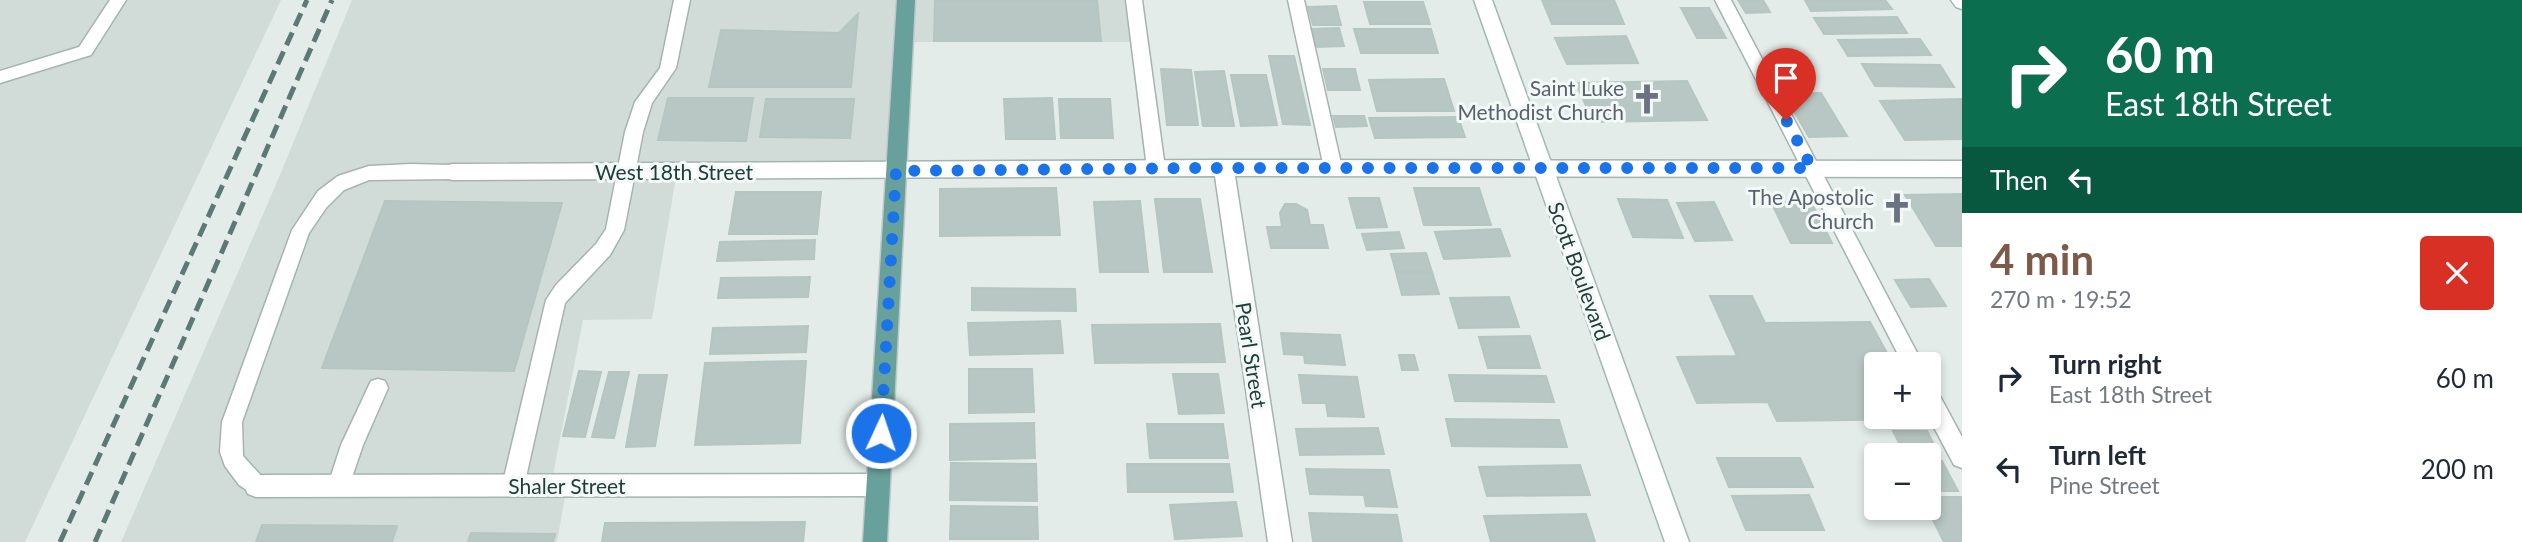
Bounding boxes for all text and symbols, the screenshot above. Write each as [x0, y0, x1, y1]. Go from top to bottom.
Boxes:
text: 60 m [2105, 25, 2215, 83]
icon: right [1990, 28, 2081, 119]
pin [1756, 48, 1816, 120]
icon: arrive [1767, 59, 1805, 97]
place label: Saint Luke Methodist Church [1457, 75, 1624, 124]
church icon: Saint Luke Methodist Church [1630, 82, 1664, 116]
text: East 18th Street [2105, 84, 2332, 123]
street label: West 18th Street [595, 159, 753, 184]
icon: left [2062, 161, 2100, 199]
text: Then [1990, 164, 2048, 196]
place label: The Apostolic Church [1748, 184, 1874, 233]
church icon: The Apostolic Church [1880, 191, 1914, 225]
street label: Scott Boulevard [1543, 198, 1617, 344]
text: 4 min [1990, 234, 2094, 284]
button: close [2420, 236, 2494, 310]
text: 270 m · 19:52 [1990, 285, 2132, 313]
street label: Pearl Street [1231, 300, 1273, 410]
text: Turn right [2049, 348, 2162, 380]
map controls [1864, 352, 1941, 520]
button: + [1864, 352, 1941, 429]
icon: right [1990, 359, 2028, 397]
text: 60 m [2436, 362, 2494, 394]
text: East 18th Street [2049, 380, 2212, 408]
position arrow [844, 396, 918, 470]
text: Turn left [2049, 439, 2146, 471]
button: − [1864, 443, 1941, 520]
icon: left [1990, 450, 2028, 488]
text: 200 m [2421, 453, 2494, 485]
text: Pine Street [2049, 471, 2160, 499]
street label: Shaler Street [508, 473, 626, 498]

